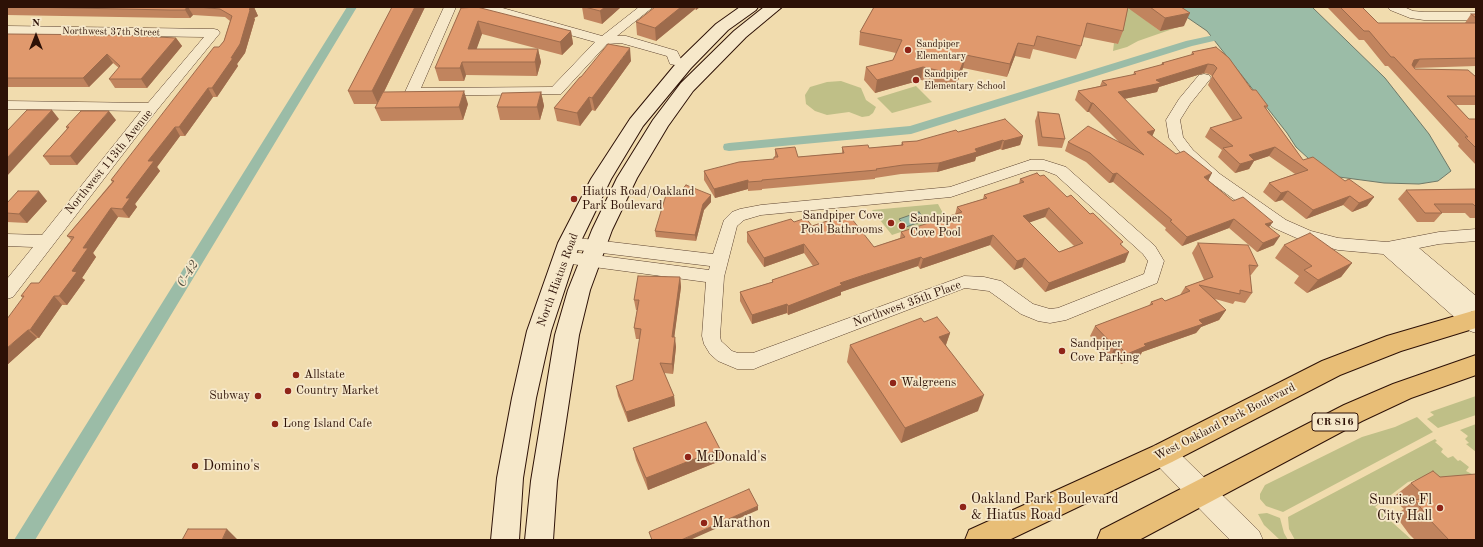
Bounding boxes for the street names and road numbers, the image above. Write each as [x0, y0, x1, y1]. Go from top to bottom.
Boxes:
street label: Northwest 37th Street [62, 25, 160, 39]
street label: Northwest 113th Avenue [62, 107, 156, 217]
street label: North Hiatus Road [534, 231, 582, 329]
street label: Northwest 35th Place [851, 278, 963, 330]
street label: West Oakland Park Boulevard [1152, 380, 1298, 464]
road number: CR 816 [1312, 413, 1358, 431]

